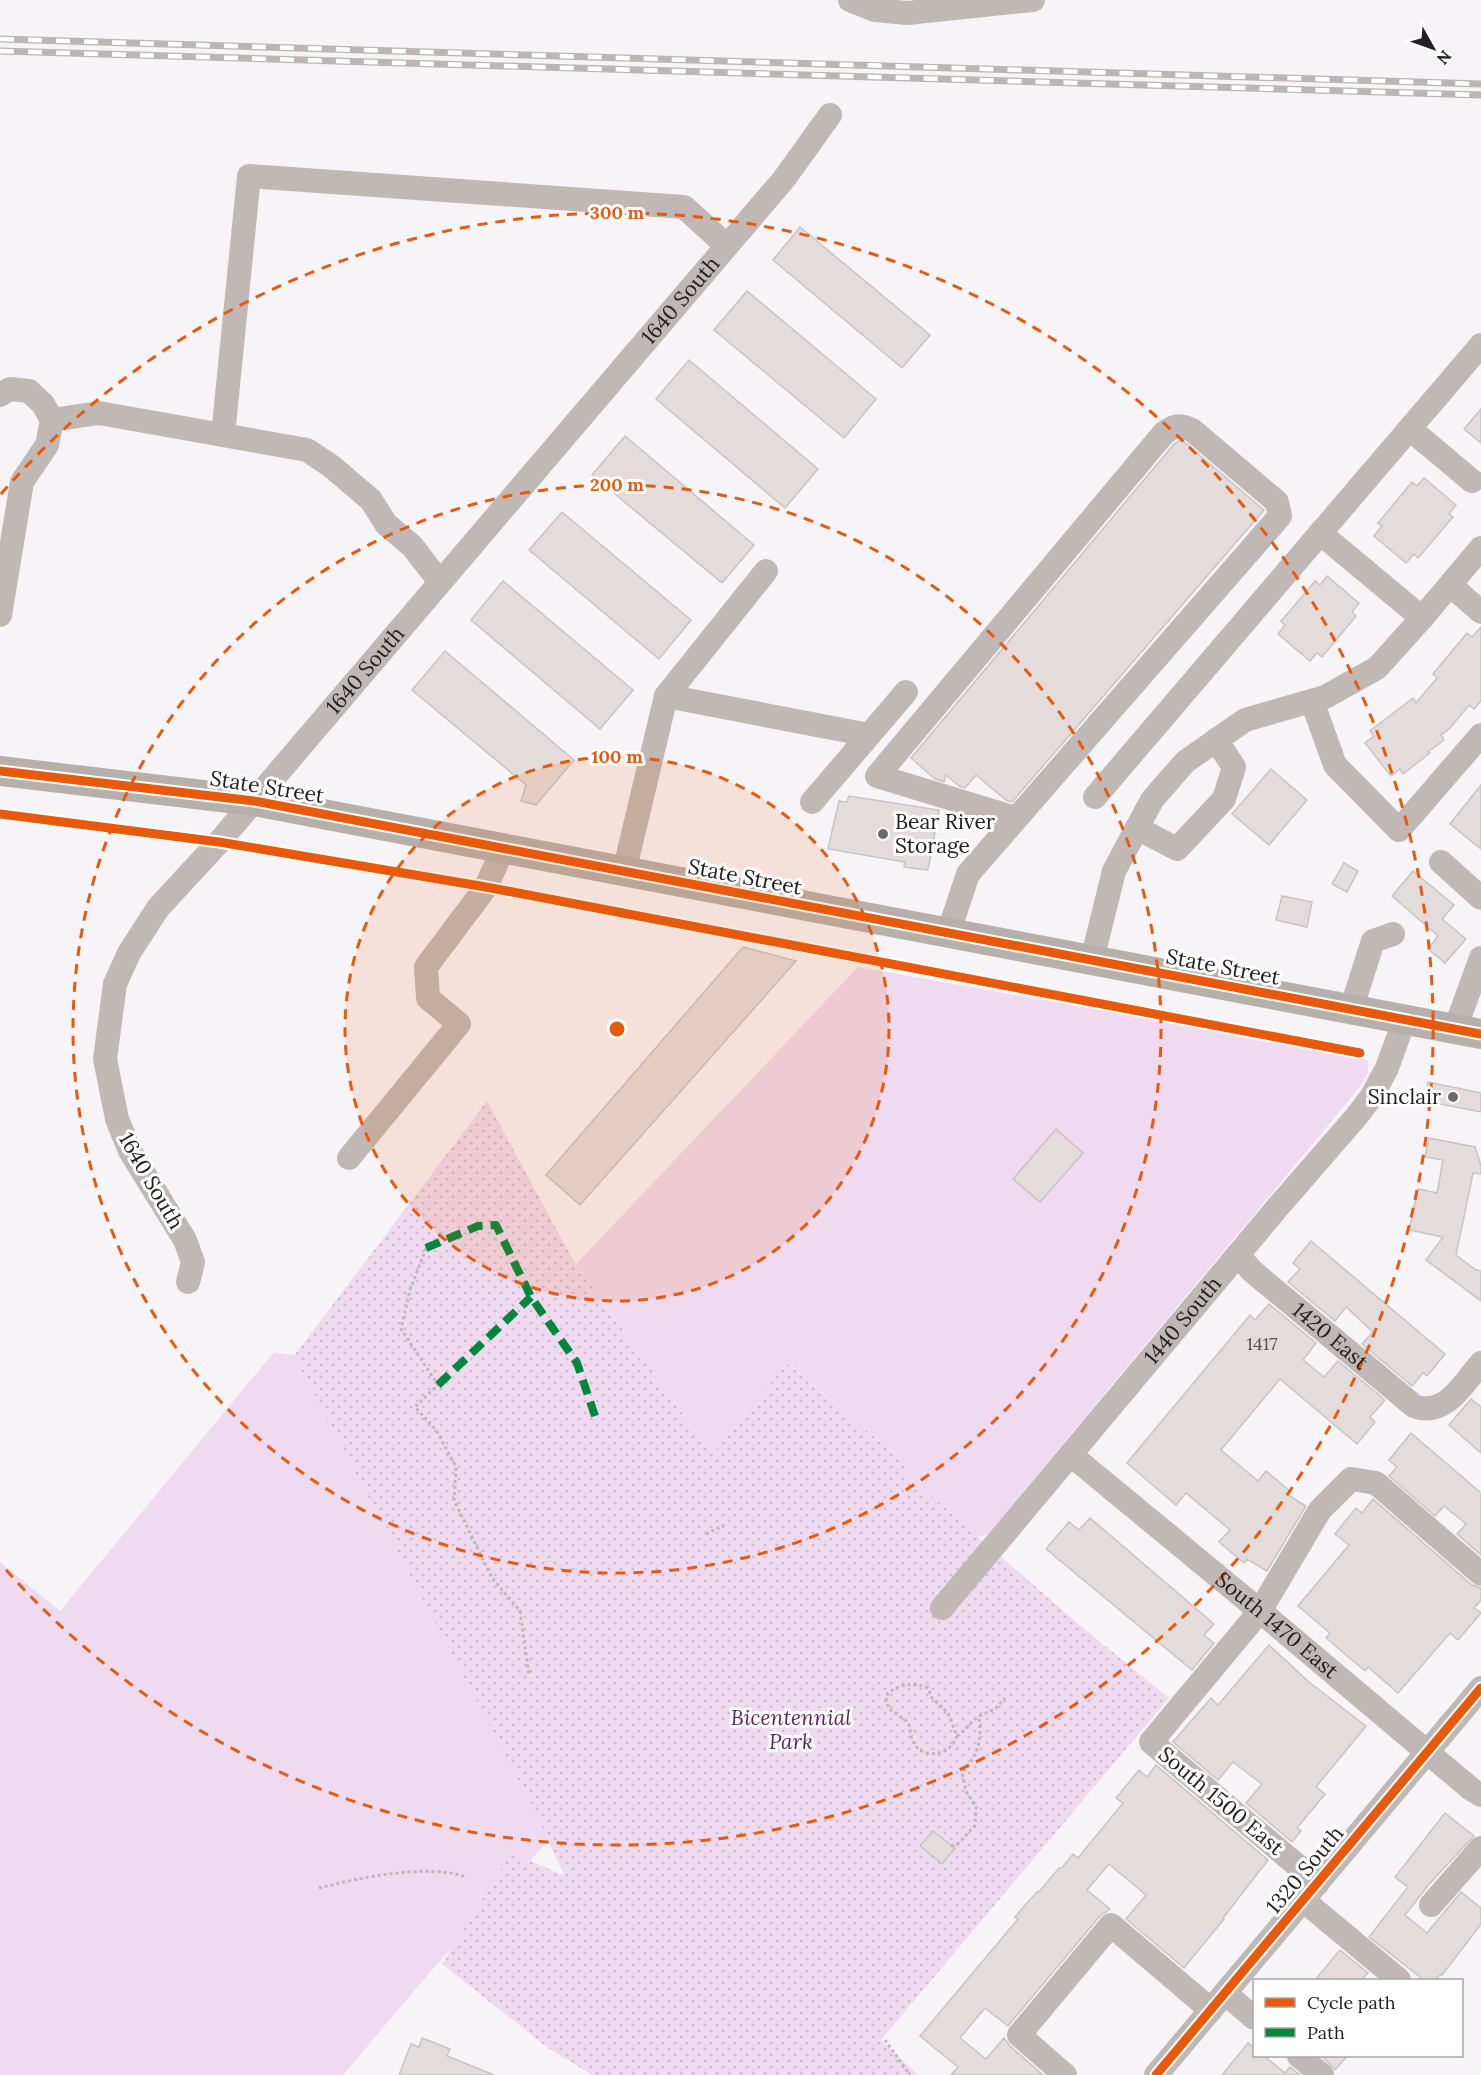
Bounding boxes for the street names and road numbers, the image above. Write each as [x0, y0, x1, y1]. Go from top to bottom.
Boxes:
street label: 1640 South [635, 251, 725, 350]
street label: 1640 South [320, 620, 410, 720]
street label: State Street [208, 764, 327, 809]
street label: State Street [686, 852, 805, 901]
street label: State Street [1164, 942, 1283, 991]
street label: 1640 South [113, 1128, 190, 1234]
street label: 1440 South [1138, 1271, 1227, 1370]
street label: 1420 East [1287, 1296, 1375, 1376]
street label: South 1470 East [1210, 1566, 1345, 1685]
street label: South 1500 East [1153, 1740, 1290, 1861]
street label: 1320 South [1260, 1820, 1349, 1919]

